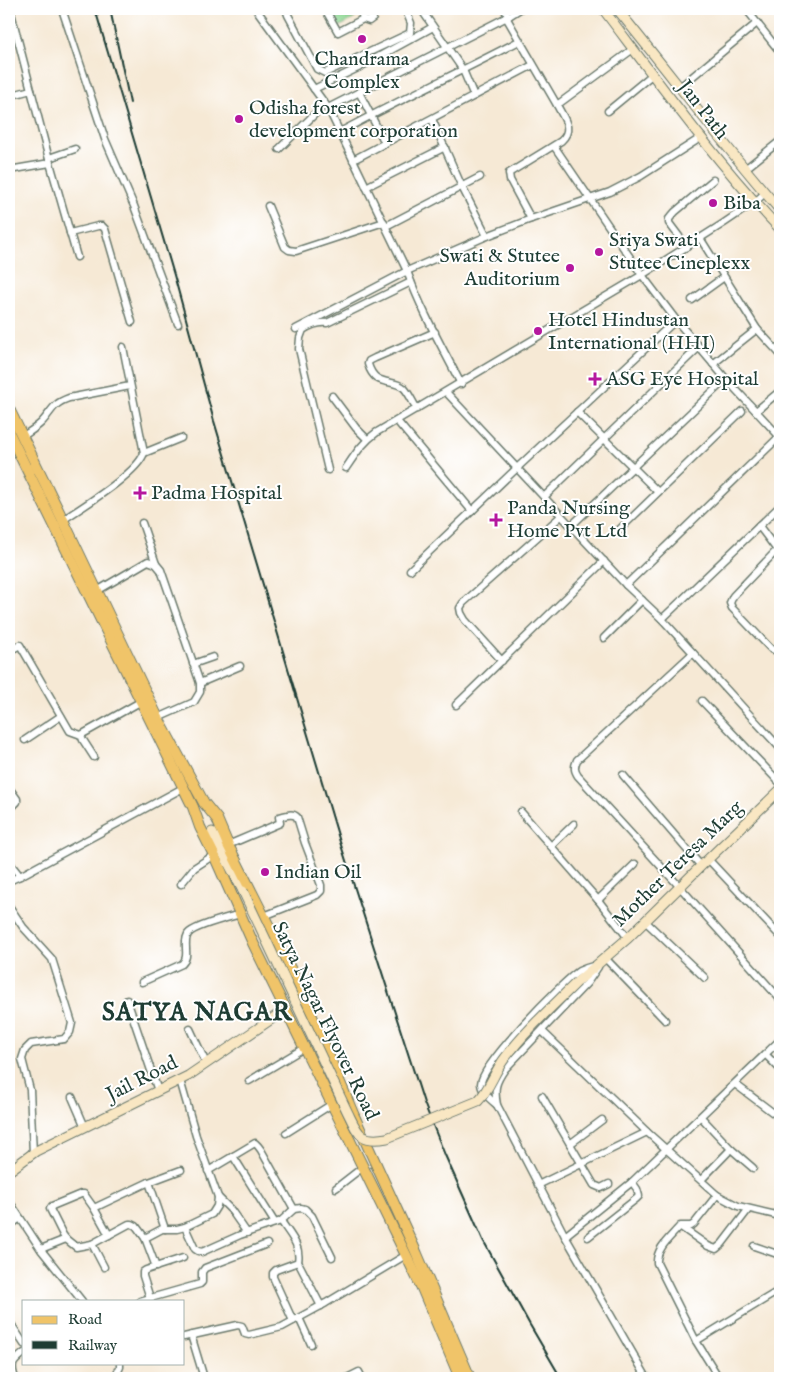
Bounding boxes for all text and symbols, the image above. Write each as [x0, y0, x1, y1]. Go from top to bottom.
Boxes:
marker: Chandrama Complex [356, 33, 368, 45]
place label: Chandrama Complex [315, 47, 410, 95]
street label: Jan Path [671, 74, 734, 145]
place label: Odisha forest development corporation [249, 96, 458, 144]
marker: Odisha forest development corporation [233, 113, 245, 125]
place label: Biba [723, 191, 761, 216]
marker: Biba [707, 197, 719, 209]
place label: Sriya Swati Stutee Cineplexx [609, 228, 751, 276]
place label: Swati & Stutee Auditorium [440, 244, 560, 292]
marker: Sriya Swati Stutee Cineplexx [593, 246, 605, 258]
marker: Swati & Stutee Auditorium [564, 262, 576, 274]
place label: Hotel Hindustan International (HHI) [548, 308, 715, 356]
marker: Hotel Hindustan International (HHI) [532, 325, 544, 337]
place label: ASG Eye Hospital [605, 367, 759, 392]
marker: ASG Eye Hospital [588, 372, 602, 386]
place label: Padma Hospital [151, 481, 282, 506]
marker: Padma Hospital [133, 486, 147, 500]
place label: Panda Nursing Home Pvt Ltd [507, 496, 631, 544]
marker: Panda Nursing Home Pvt Ltd [489, 513, 503, 527]
street label: Mother Teresa Marg [607, 794, 749, 933]
place label: Indian Oil [275, 860, 362, 885]
marker: Indian Oil [259, 866, 271, 878]
street label: Satya Nagar Flyover Road [266, 918, 384, 1125]
district label: SATYA NAGAR [102, 997, 293, 1029]
street label: Jail Road [100, 1050, 182, 1108]
legend [22, 1300, 185, 1364]
text: Road [68, 1310, 103, 1329]
text: Railway [68, 1336, 118, 1355]

